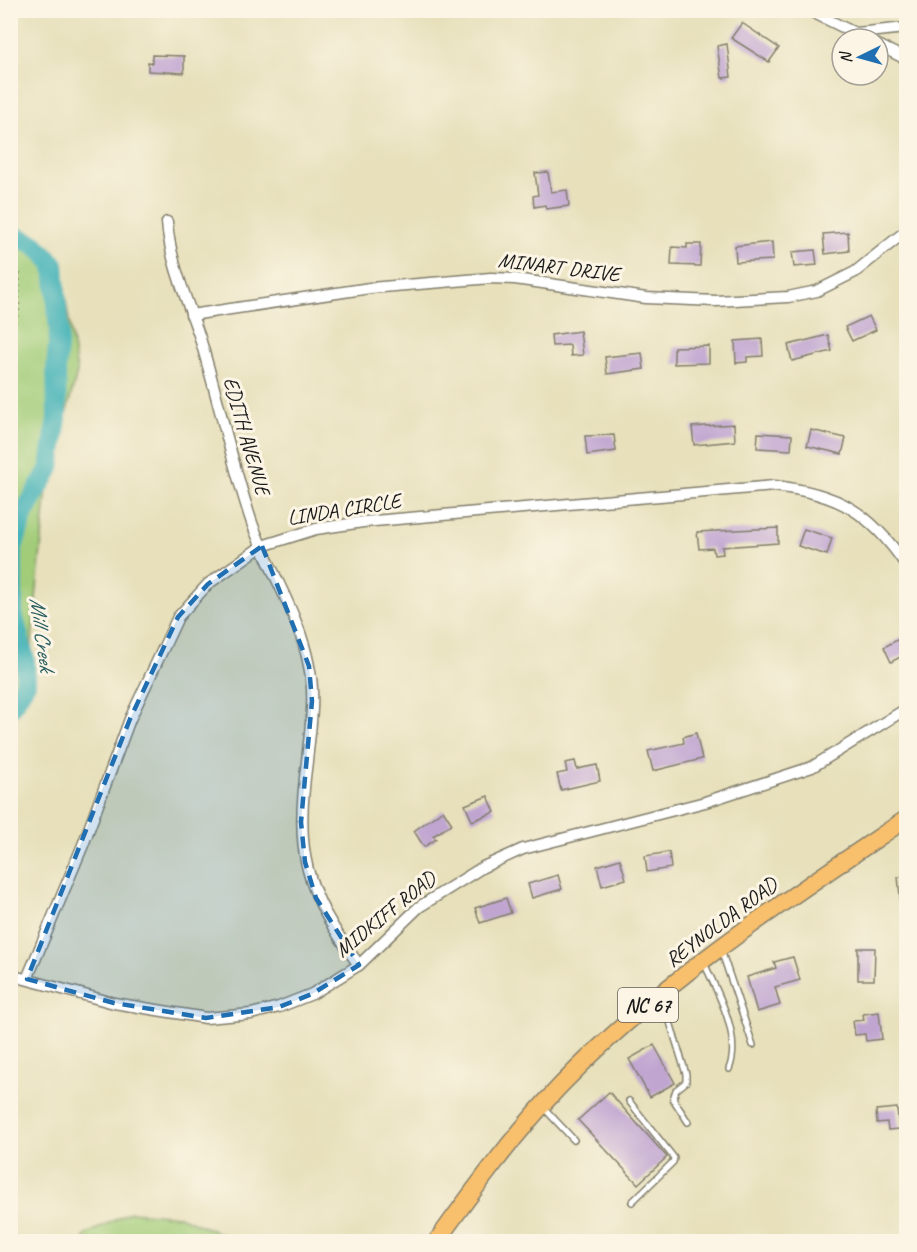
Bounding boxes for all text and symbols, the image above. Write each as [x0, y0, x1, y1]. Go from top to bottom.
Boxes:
north arrow [830, 27, 890, 87]
text: N [835, 49, 856, 64]
street label: MINART DRIVE [497, 247, 624, 288]
street label: EDITH AVENUE [218, 374, 277, 500]
street label: LINDA CIRCLE [286, 487, 405, 531]
water label: Mill Creek [23, 596, 62, 677]
street label: MIDKIFF ROAD [329, 864, 442, 963]
street label: REYNOLDA ROAD [660, 870, 784, 973]
road number: NC 67 [618, 988, 678, 1022]

